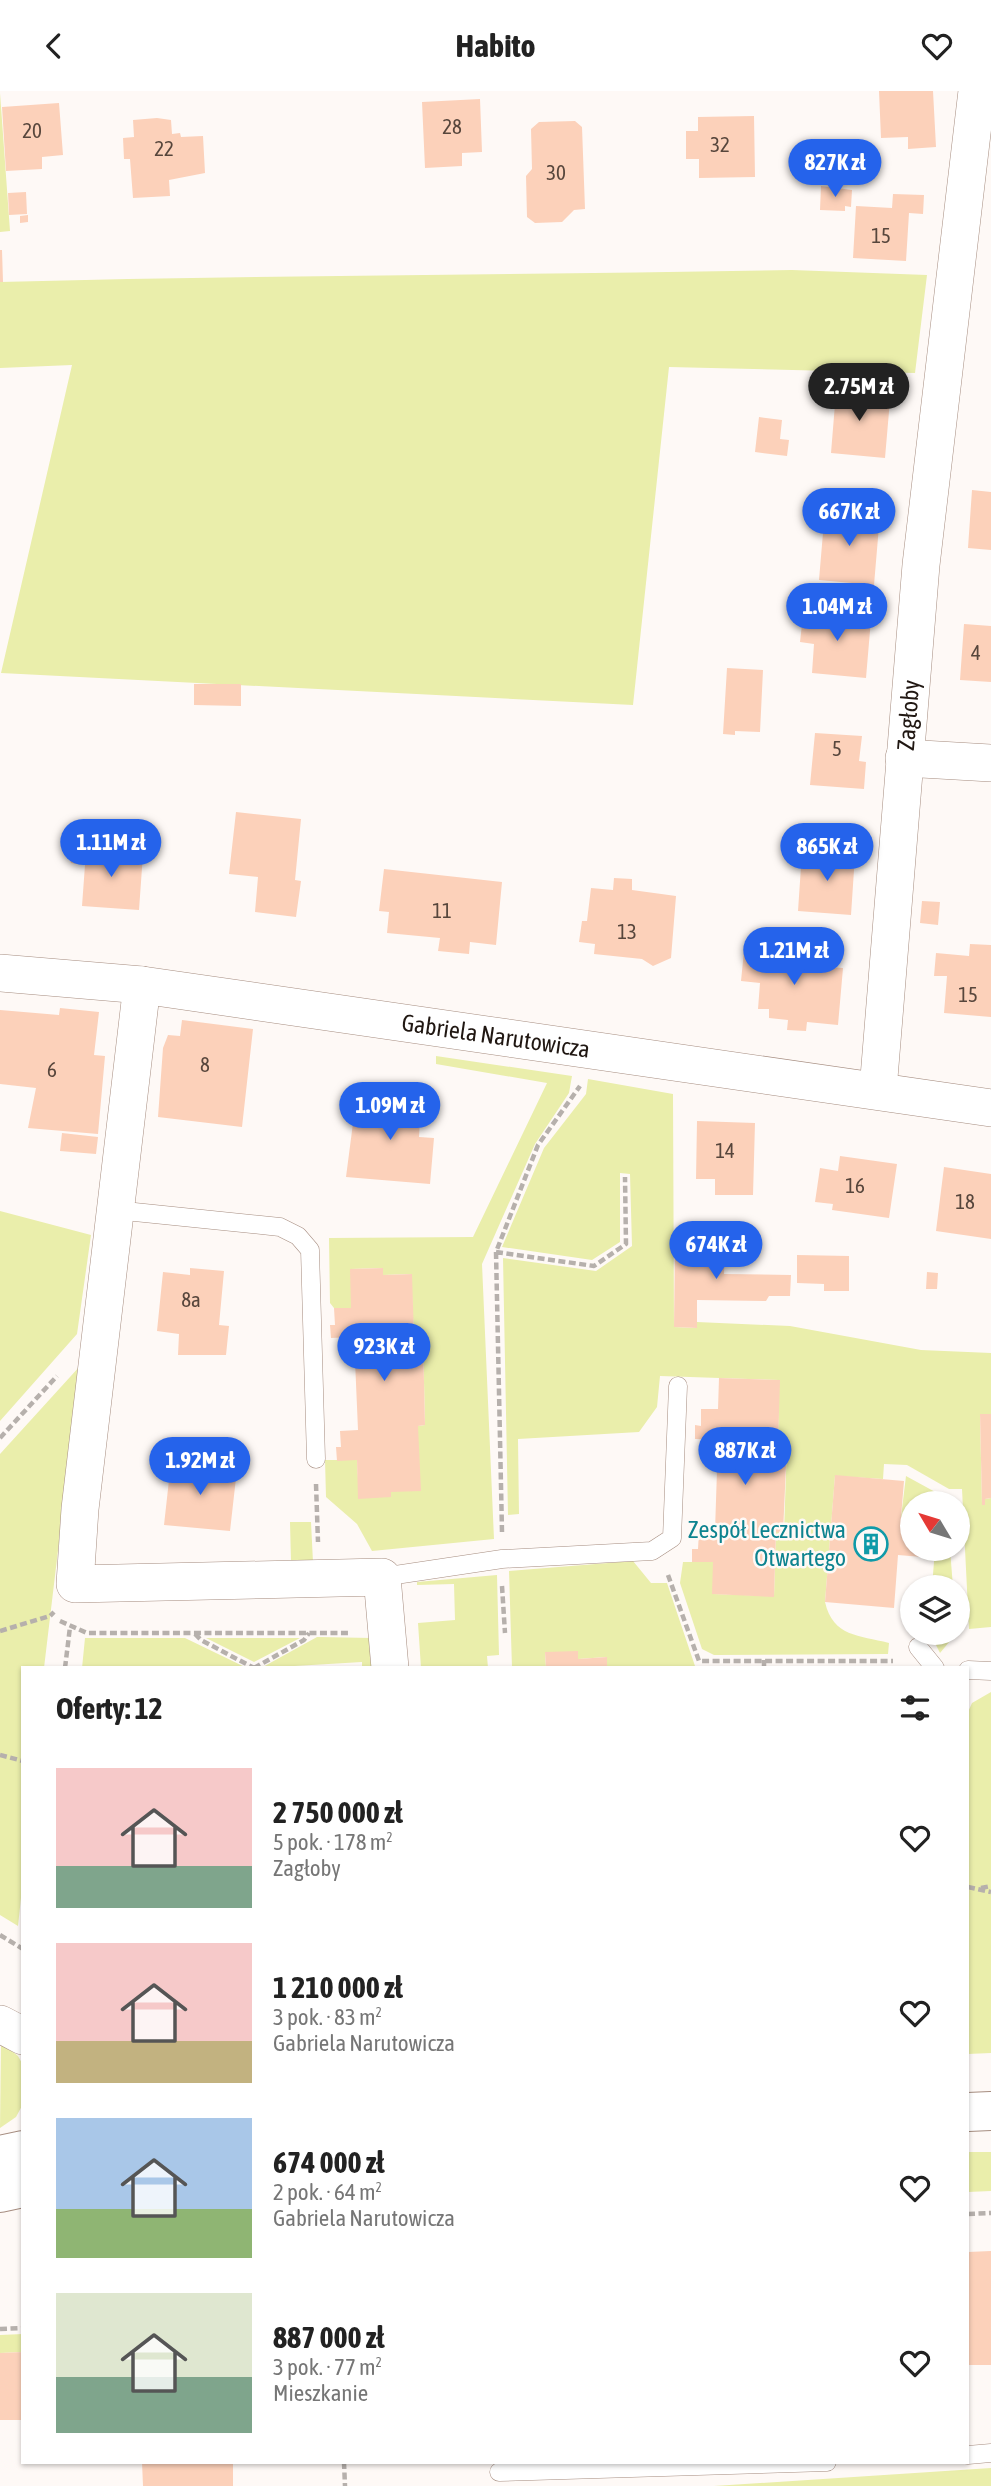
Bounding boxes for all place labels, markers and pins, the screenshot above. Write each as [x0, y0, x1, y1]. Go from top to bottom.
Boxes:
pin: 827K zł [770, 139, 900, 199]
pin: 2.75M zł [787, 363, 931, 423]
pin: 667K zł [784, 489, 914, 548]
pin: 1.04M zł [765, 583, 909, 643]
pin: 1.11M zł [39, 819, 183, 879]
pin: 865K zł [762, 823, 892, 883]
pin: 1.21M zł [722, 927, 866, 987]
pin: 1.09M zł [318, 1083, 462, 1142]
pin: 674K zł [651, 1221, 781, 1281]
pin: 923K zł [319, 1323, 449, 1383]
pin: 887K zł [680, 1427, 810, 1487]
pin: 1.92M zł [128, 1437, 272, 1497]
place label: Zespół Lecznictwa Otwartego [688, 1516, 846, 1571]
building icon: Zespół Lecznictwa Otwartego [852, 1525, 890, 1563]

